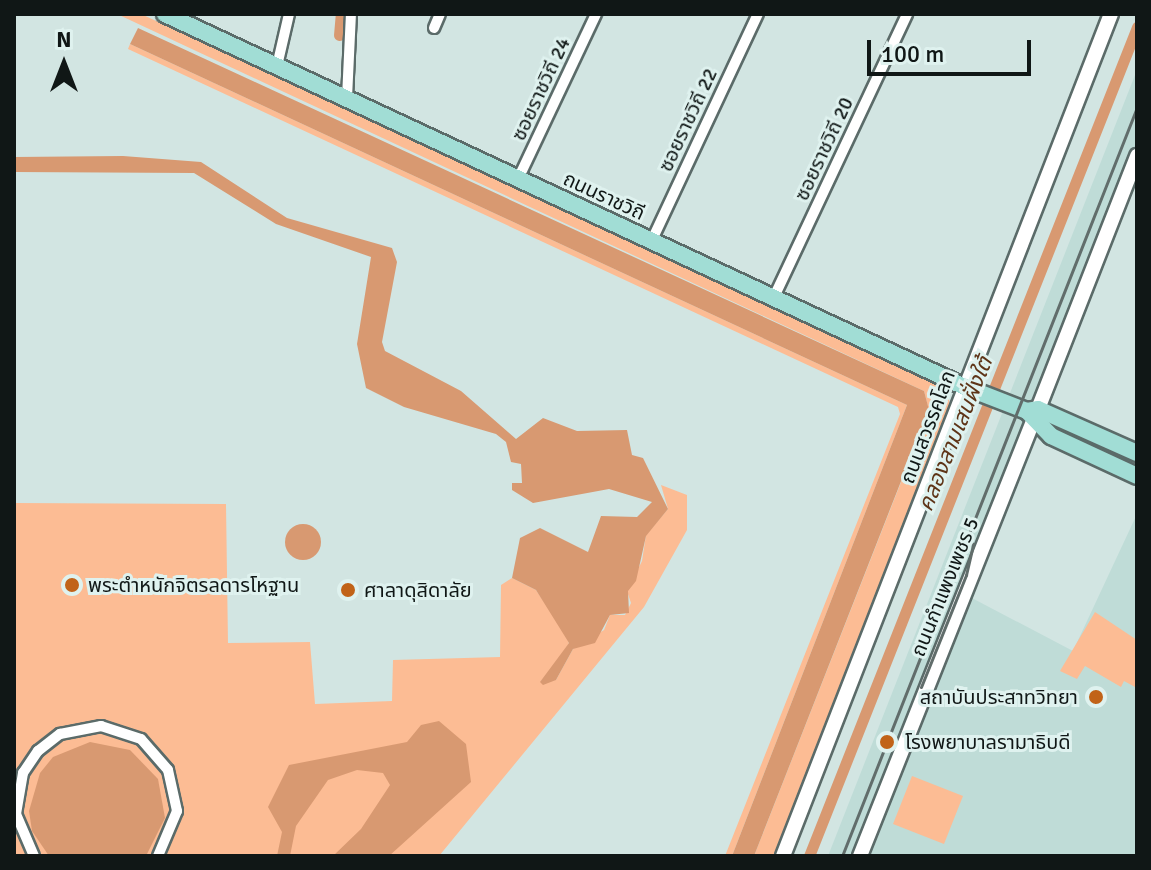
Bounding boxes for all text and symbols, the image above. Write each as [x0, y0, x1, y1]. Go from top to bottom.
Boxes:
north arrow [24, 24, 104, 104]
scale bar [871, 24, 1035, 74]
text: N [56, 26, 72, 53]
street label: ซอยราชวิถี 24 [507, 34, 575, 144]
text: 100 m [881, 39, 944, 69]
street label: ซอยราชวิถี 22 [654, 65, 722, 175]
street label: ซอยราชวิถี 20 [790, 94, 858, 204]
street label: ถนนราชวิถี [559, 167, 649, 225]
water label: คลองสามเสนฝั่งใต้ [912, 353, 998, 515]
street label: ถนนสวรรคโลก [895, 367, 961, 487]
street label: ถนนกำแพงเพชร 5 [906, 514, 984, 660]
place label: พระตำหนักจิตรลดารโหฐาน [88, 573, 299, 597]
marker: พระตำหนักจิตรลดารโหฐาน [63, 576, 81, 594]
place label: ศาลาดุสิดาลัย [364, 578, 472, 602]
marker: ศาลาดุสิดาลัย [339, 581, 357, 599]
place label: สถาบันประสาทวิทยา [920, 685, 1078, 709]
marker: สถาบันประสาทวิทยา [1085, 686, 1107, 708]
place label: โรงพยาบาลรามาธิบดี [905, 730, 1071, 754]
marker: โรงพยาบาลรามาธิบดี [876, 731, 898, 753]

